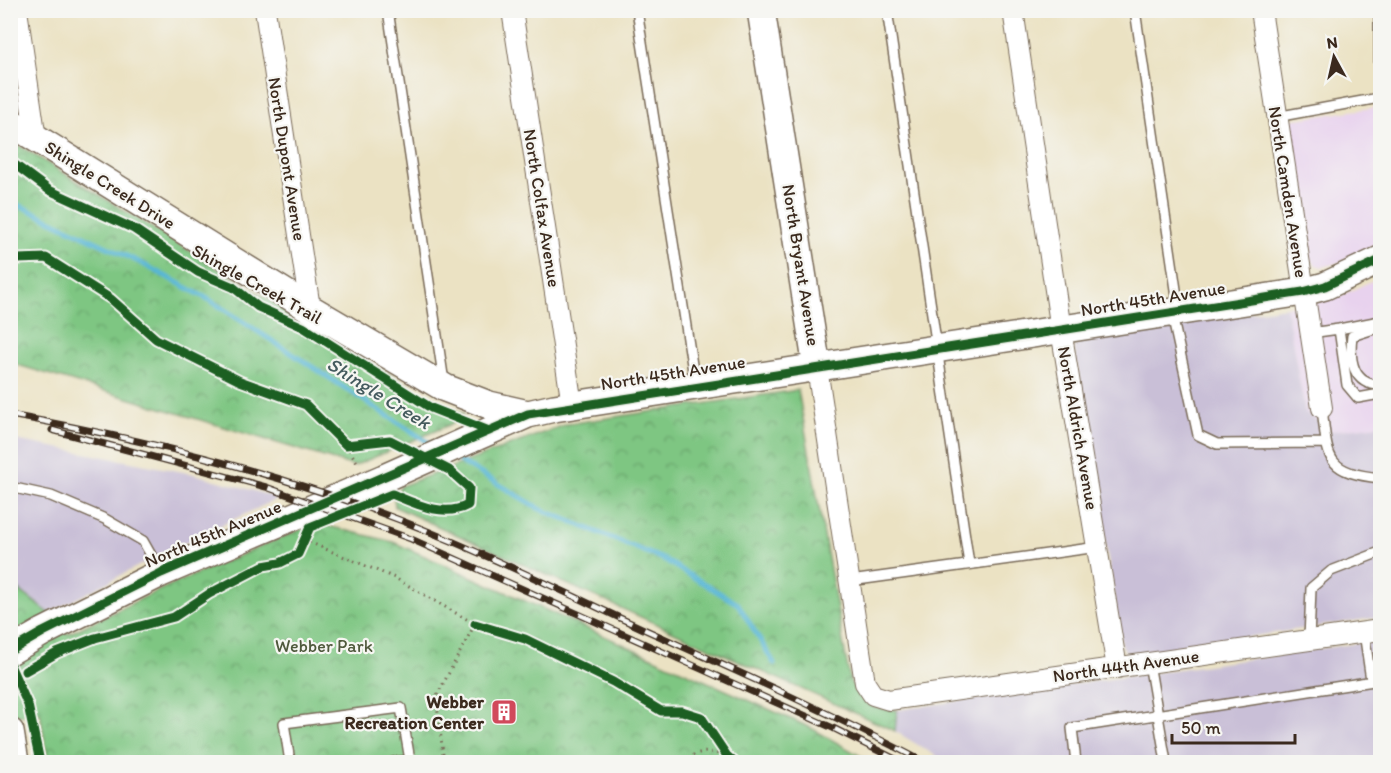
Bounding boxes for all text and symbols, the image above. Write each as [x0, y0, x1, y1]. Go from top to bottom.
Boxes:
north arrow [1304, 27, 1364, 87]
text: N [1325, 32, 1339, 53]
street label: North Dupont Avenue [263, 76, 311, 242]
street label: North Camden Avenue [1264, 105, 1312, 279]
street label: North Colfax Avenue [519, 127, 565, 289]
street label: Shingle Creek Drive [41, 136, 179, 234]
street label: North Bryant Avenue [777, 183, 825, 347]
street label: Shingle Creek Trail [188, 239, 326, 329]
street label: North 45th Avenue [1079, 277, 1227, 321]
street label: North Aldrich Avenue [1053, 344, 1103, 512]
street label: North 45th Avenue [599, 351, 747, 395]
water label: Shingle Creek [323, 352, 437, 435]
street label: North 45th Avenue [141, 495, 285, 573]
park label: Webber Park [275, 635, 373, 657]
street label: North 44th Avenue [1051, 645, 1201, 687]
place label: Webber Recreation Center [344, 691, 485, 734]
building icon: Webber Recreation Center [489, 697, 519, 727]
scale bar [1172, 707, 1295, 745]
text: 50 m [1181, 717, 1221, 739]

